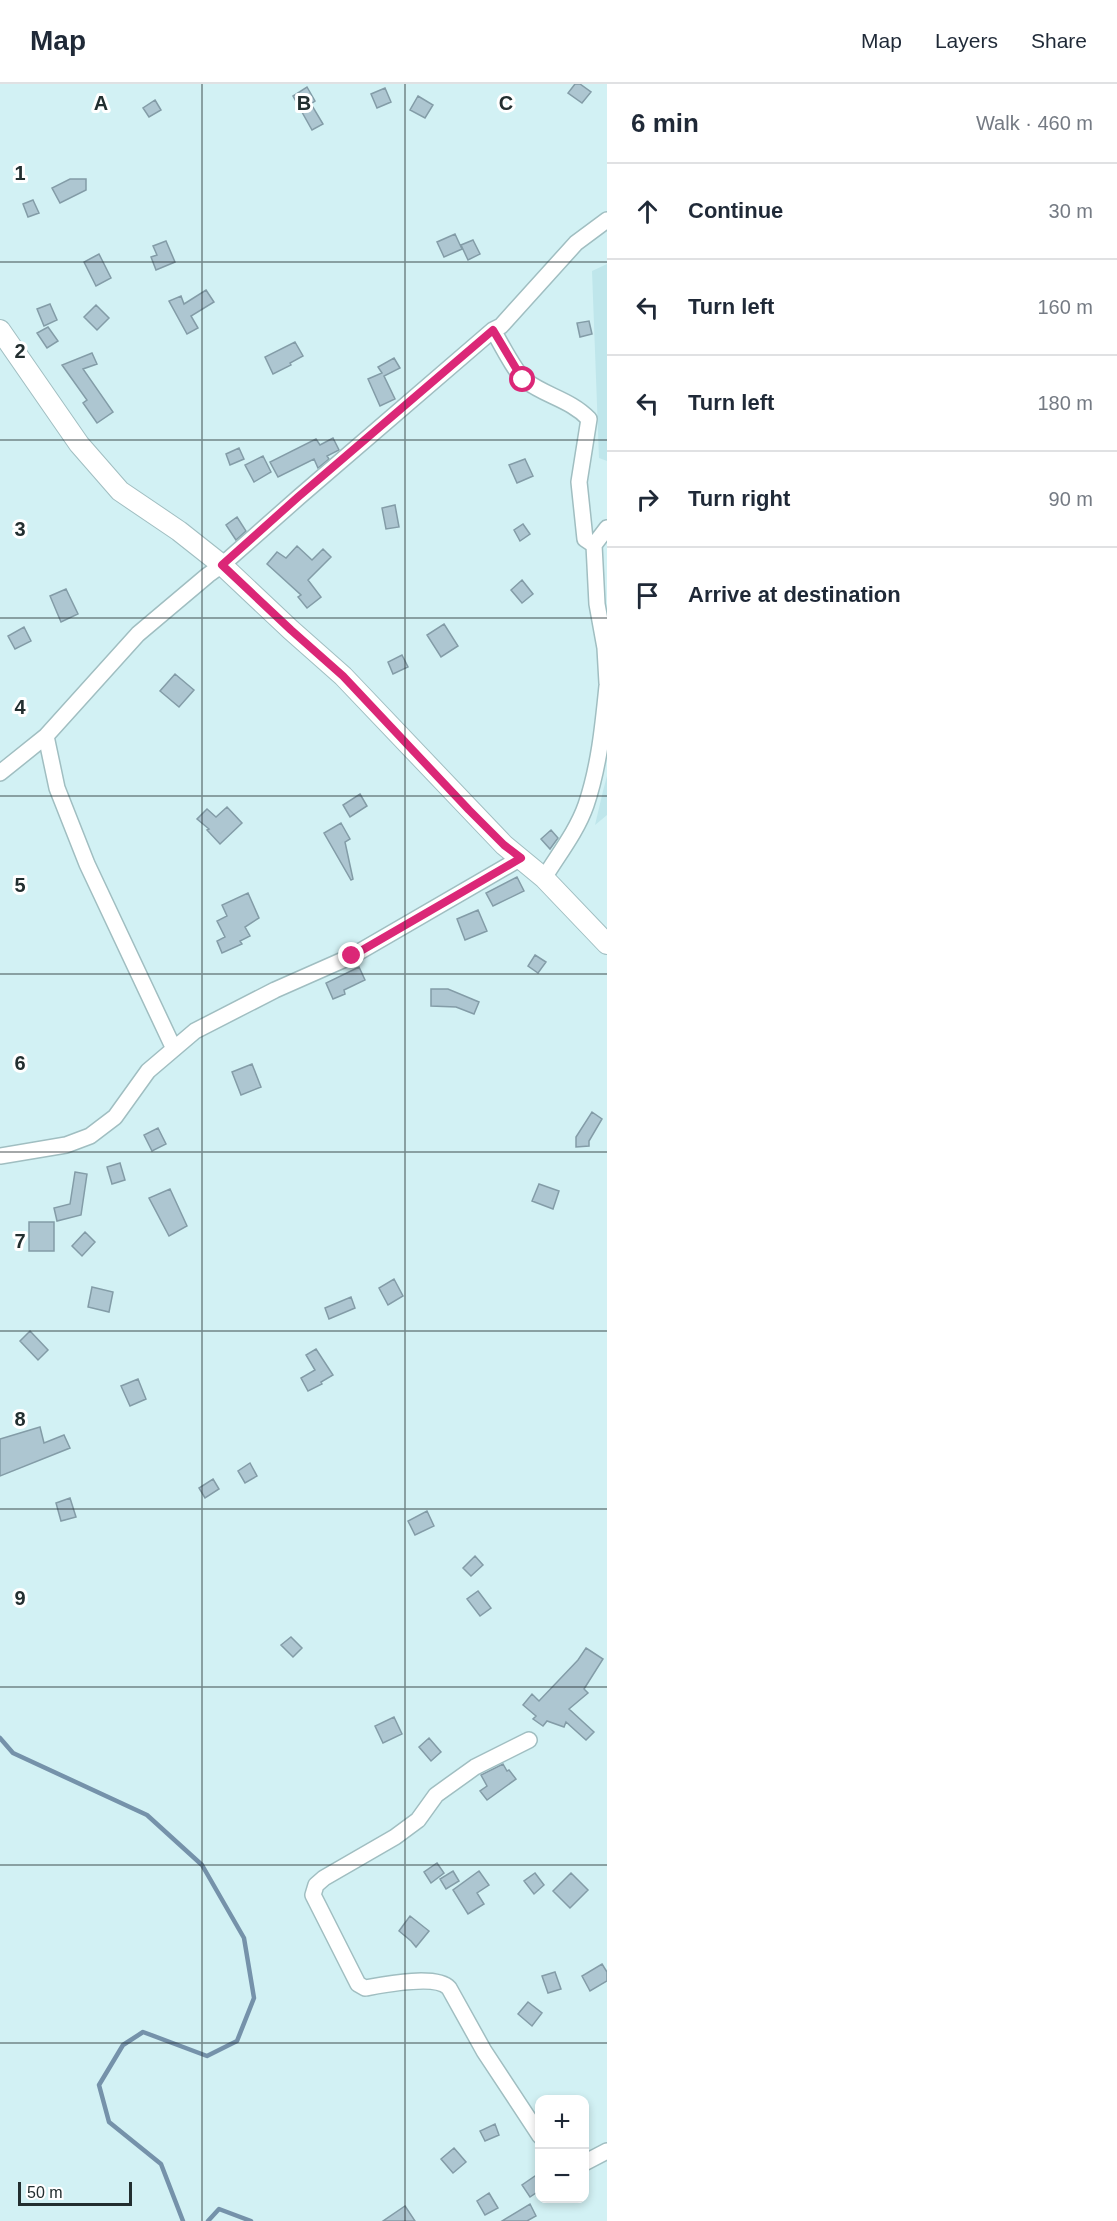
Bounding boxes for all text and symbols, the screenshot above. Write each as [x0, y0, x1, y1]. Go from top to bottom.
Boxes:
text: Map [30, 25, 86, 56]
text: Map [861, 29, 902, 52]
text: Layers [935, 29, 998, 52]
text: Share [1031, 29, 1087, 52]
text: A [94, 92, 108, 114]
text: B [297, 92, 311, 114]
text: C [499, 92, 513, 114]
text: 6 min [631, 108, 699, 138]
text: Walk · 460 m [976, 112, 1093, 134]
text: 1 [14, 162, 26, 184]
icon: ahead [631, 195, 664, 228]
text: Continue [688, 198, 783, 223]
text: 30 m [1049, 200, 1093, 222]
icon: left [631, 291, 664, 324]
text: Turn left [688, 294, 774, 319]
text: 160 m [1037, 296, 1093, 318]
text: 2 [14, 340, 26, 362]
route start [509, 366, 535, 392]
icon: left [631, 387, 664, 420]
text: Turn left [688, 390, 774, 415]
text: 180 m [1037, 392, 1093, 414]
icon: right [631, 483, 664, 516]
text: Turn right [688, 486, 790, 511]
text: 90 m [1049, 488, 1093, 510]
text: 3 [14, 518, 26, 540]
icon: arrive [631, 579, 664, 612]
text: Arrive at destination [688, 582, 901, 607]
text: 4 [14, 696, 26, 718]
text: 5 [14, 874, 26, 896]
route end [338, 942, 364, 968]
text: 6 [14, 1052, 26, 1074]
text: 7 [14, 1230, 26, 1252]
text: 8 [14, 1408, 26, 1430]
text: 9 [14, 1587, 26, 1609]
map controls [535, 2095, 589, 2203]
button: + [535, 2095, 589, 2149]
button: − [535, 2149, 589, 2203]
scale bar [18, 2179, 132, 2206]
text: 50 m [27, 2184, 63, 2201]

